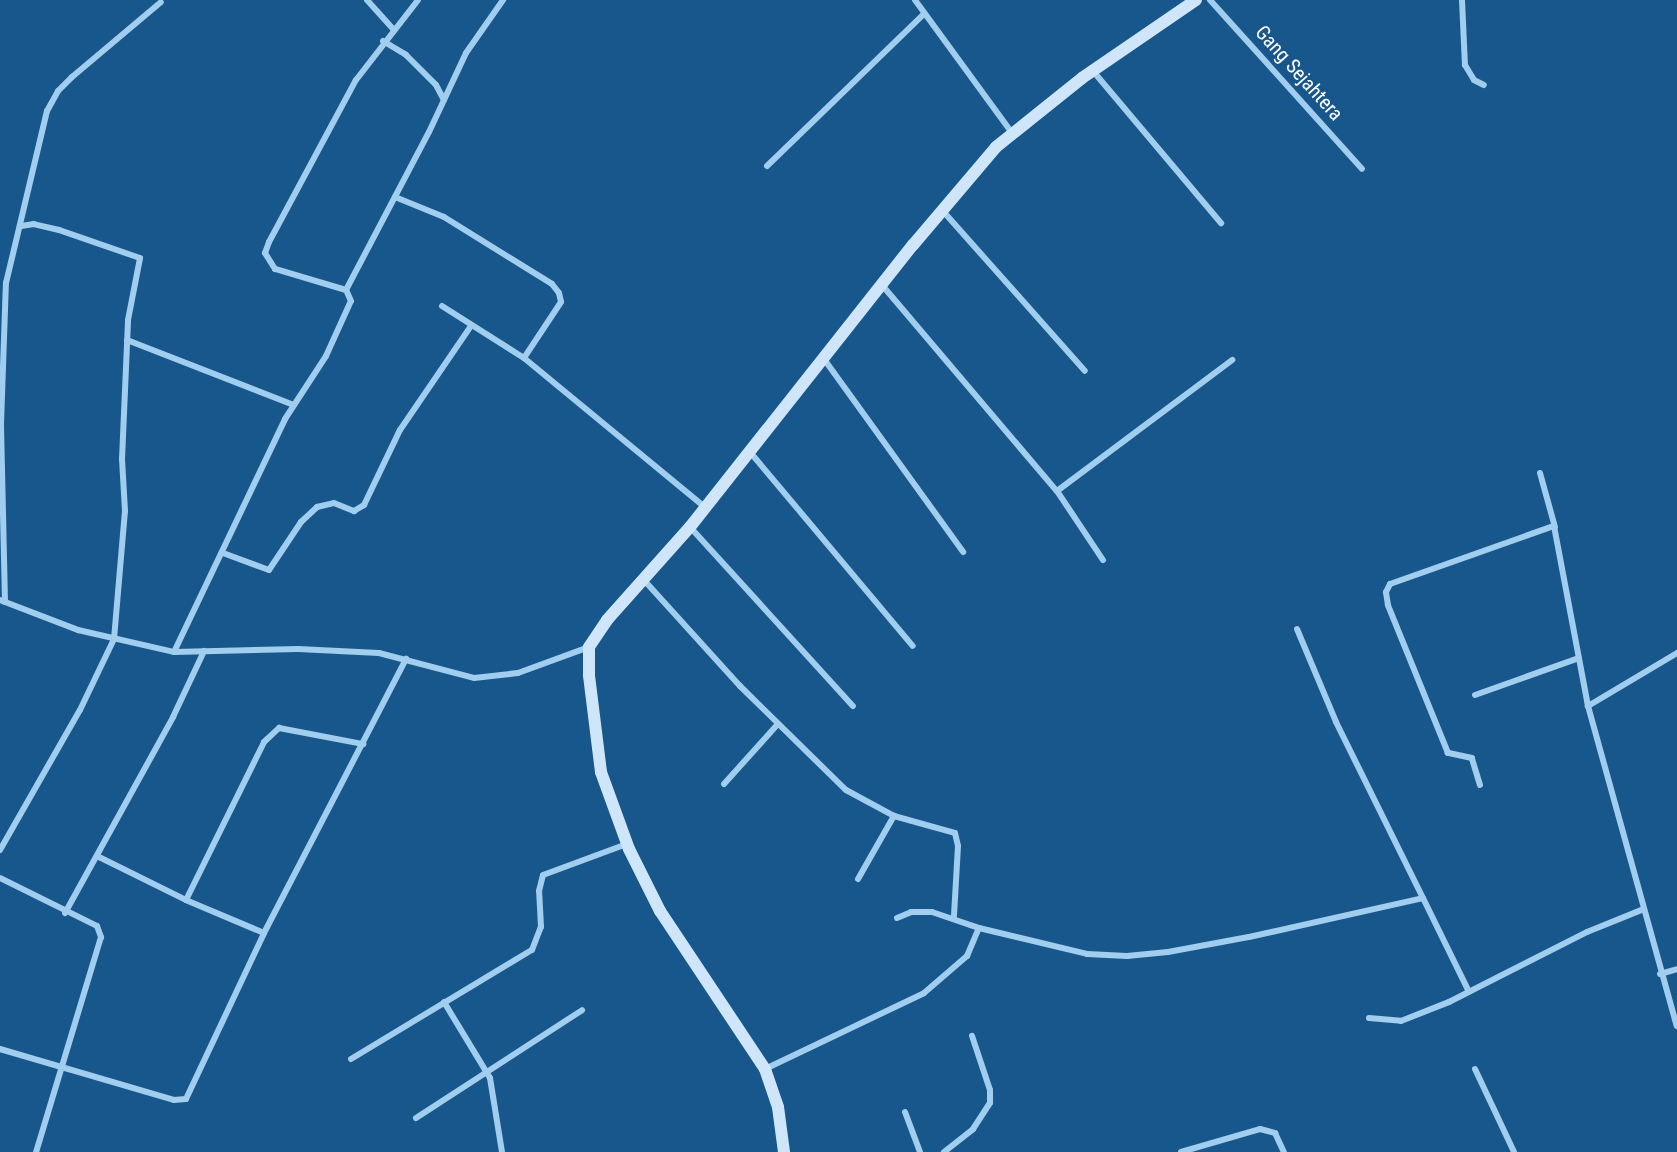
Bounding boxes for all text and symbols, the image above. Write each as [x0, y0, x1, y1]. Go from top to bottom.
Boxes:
street label: Gang Sejahtera [1250, 21, 1348, 125]

